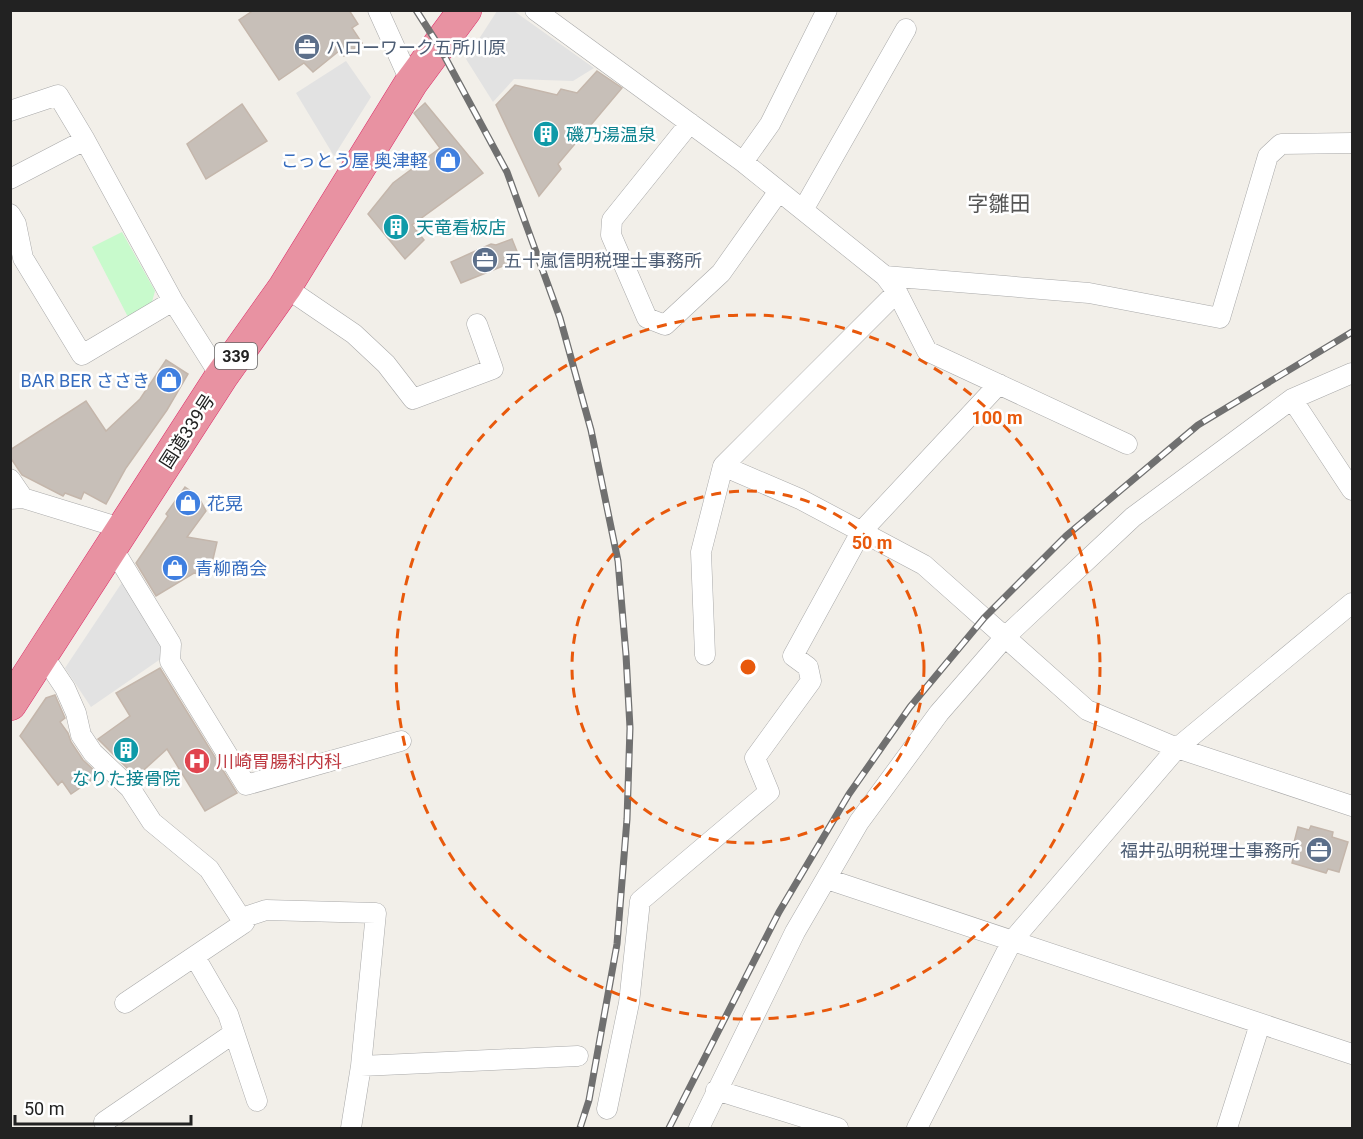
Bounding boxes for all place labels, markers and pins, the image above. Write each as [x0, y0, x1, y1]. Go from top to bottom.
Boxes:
office icon: ハローワーク五所川原 [292, 32, 322, 62]
place label: ハローワーク五所川原 [326, 37, 506, 58]
building icon: 磯乃湯温泉 [531, 119, 561, 149]
place label: 磯乃湯温泉 [566, 124, 656, 145]
shop icon: こっとう屋 奥津軽 [433, 145, 463, 175]
place label: こっとう屋 奥津軽 [281, 150, 428, 171]
building icon: 天竜看板店 [381, 212, 411, 242]
place label: 天竜看板店 [416, 217, 506, 238]
office icon: 五十嵐信明税理士事務所 [470, 245, 500, 275]
place label: 五十嵐信明税理士事務所 [504, 250, 702, 271]
shop icon: BAR BER ささき [154, 365, 184, 395]
place label: BAR BER ささき [20, 370, 150, 391]
shop icon: 花晃 [173, 488, 203, 518]
place label: 花晃 [207, 493, 243, 514]
shop icon: 青柳商会 [160, 553, 190, 583]
place label: 青柳商会 [195, 558, 267, 579]
centre of rings [738, 657, 758, 677]
building icon: なりた接骨院 [111, 735, 141, 765]
hospital icon: 川崎胃腸科内科 [182, 746, 212, 776]
place label: 川崎胃腸科内科 [216, 751, 342, 772]
place label: なりた接骨院 [72, 768, 180, 789]
office icon: 福井弘明税理士事務所 [1304, 835, 1334, 865]
place label: 福井弘明税理士事務所 [1120, 840, 1300, 861]

